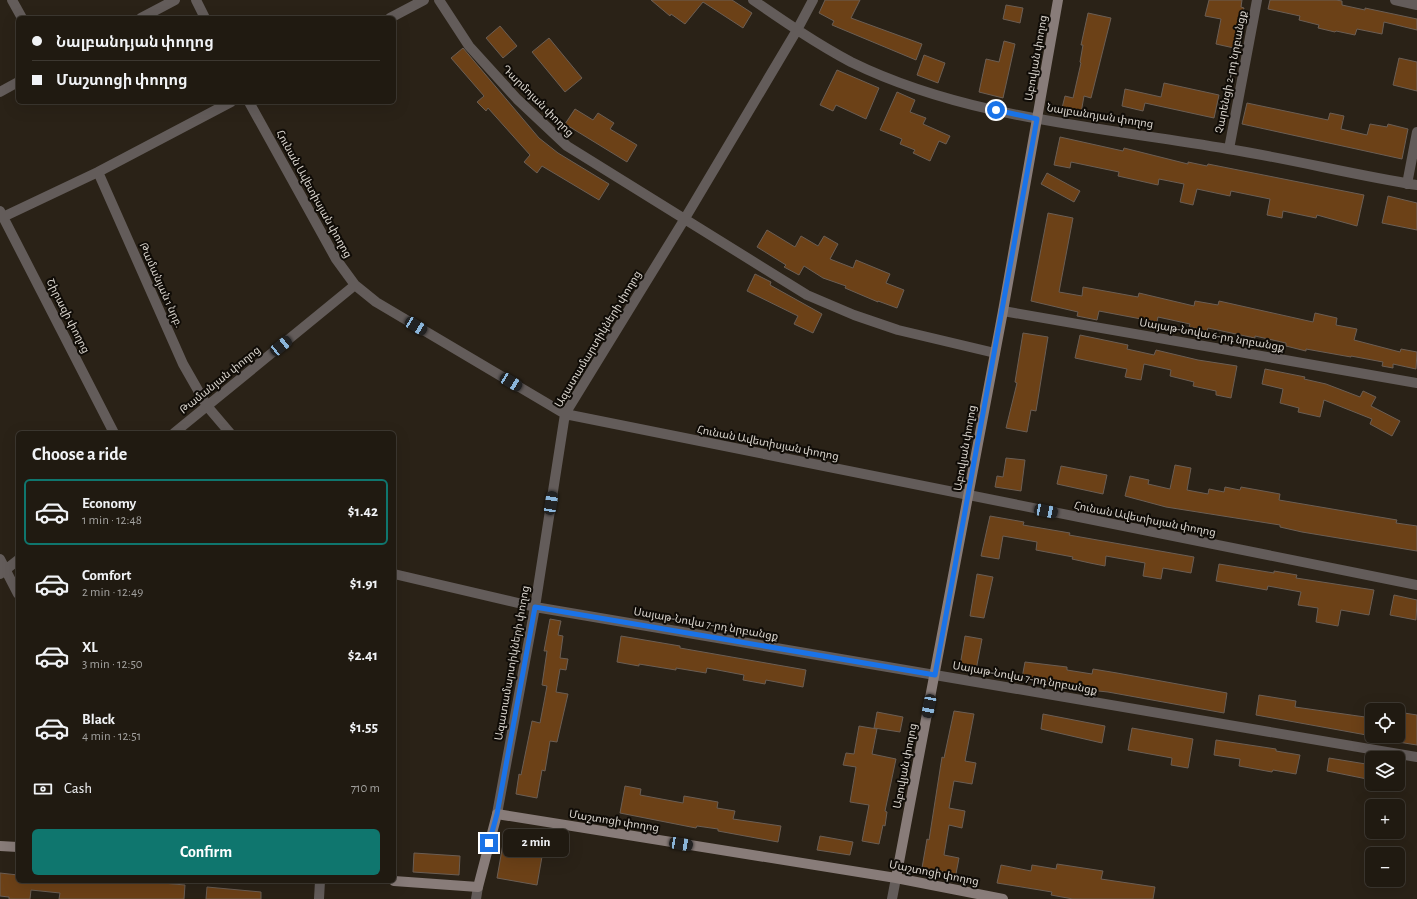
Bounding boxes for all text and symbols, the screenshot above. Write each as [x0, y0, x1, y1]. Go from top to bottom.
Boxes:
street label: Չարենցի 2-րդ նրբանցք [1213, 9, 1249, 135]
street label: Աբովյան փողոց [1022, 14, 1050, 102]
text: Նալբանդյան փողոց [56, 35, 214, 50]
street label: Դարմոյան փողոց [499, 62, 577, 140]
text: Մաշտոցի փողոց [56, 73, 188, 88]
route start [987, 101, 1005, 119]
street label: Նալբանդյան փողոց [1046, 101, 1154, 131]
street label: Հունան Ավետիսյան փողոց [273, 128, 355, 260]
street label: Թամանյան 1 նրբ. [136, 240, 186, 330]
street label: Ազատամարտիկների փողոց [552, 268, 644, 410]
street label: Շիրազի փողոց [44, 277, 92, 355]
car [403, 315, 429, 337]
street label: Սայաթ-Նովա 6-րդ նրբանցք [1138, 316, 1286, 354]
car [268, 334, 294, 358]
street label: Թամանյան փողոց [177, 343, 263, 417]
car [498, 371, 524, 393]
street label: Աբովյան փողոց [951, 404, 979, 492]
street label: Հունան Ավետիսյան փողոց [696, 423, 840, 463]
text: Choose a ride [32, 446, 127, 464]
car [543, 490, 559, 516]
icon: car [34, 494, 70, 530]
text: Economy [82, 496, 136, 511]
street label: Հունան Ավետիսյան փողոց [1073, 499, 1217, 539]
car [1033, 503, 1059, 519]
text: $1.42 [348, 504, 378, 519]
text: 1 min · 12:48 [82, 514, 142, 527]
icon: car [34, 566, 70, 602]
text: Comfort [82, 568, 131, 583]
text: $1.91 [350, 576, 378, 591]
street label: Ազատամարտիկների փողոց [492, 584, 532, 742]
text: 2 min · 12:49 [82, 586, 143, 599]
street label: Սայաթ-Նովա 7-րդ նրբանցք [633, 605, 779, 643]
icon: car [34, 638, 70, 674]
text: XL [82, 640, 98, 655]
text: $2.41 [348, 648, 378, 663]
text: 3 min · 12:50 [82, 658, 143, 671]
street label: Սայաթ-Նովա 7-րդ նրբանցք [952, 659, 1098, 697]
car [921, 693, 937, 719]
map controls [1365, 703, 1405, 887]
button: locate [1365, 703, 1405, 743]
icon: car [34, 710, 70, 746]
text: Black [82, 712, 115, 727]
text: $1.55 [349, 720, 378, 735]
street label: Աբովյան փողոց [890, 722, 920, 810]
text: 4 min · 12:51 [82, 730, 141, 743]
button: layers [1365, 751, 1405, 791]
icon: cash [32, 778, 54, 800]
text: Cash [64, 781, 92, 796]
text: 710 m [351, 782, 380, 795]
button: + [1365, 799, 1405, 839]
street label: Մաշտոցի փողոց [568, 808, 660, 835]
button: Confirm [32, 829, 380, 875]
callout: 2 min [503, 829, 569, 857]
route end [480, 834, 498, 852]
text: 2 min [522, 836, 550, 849]
car [668, 836, 694, 852]
button: − [1365, 847, 1405, 887]
street label: Մաշտոցի փողոց [888, 859, 980, 888]

